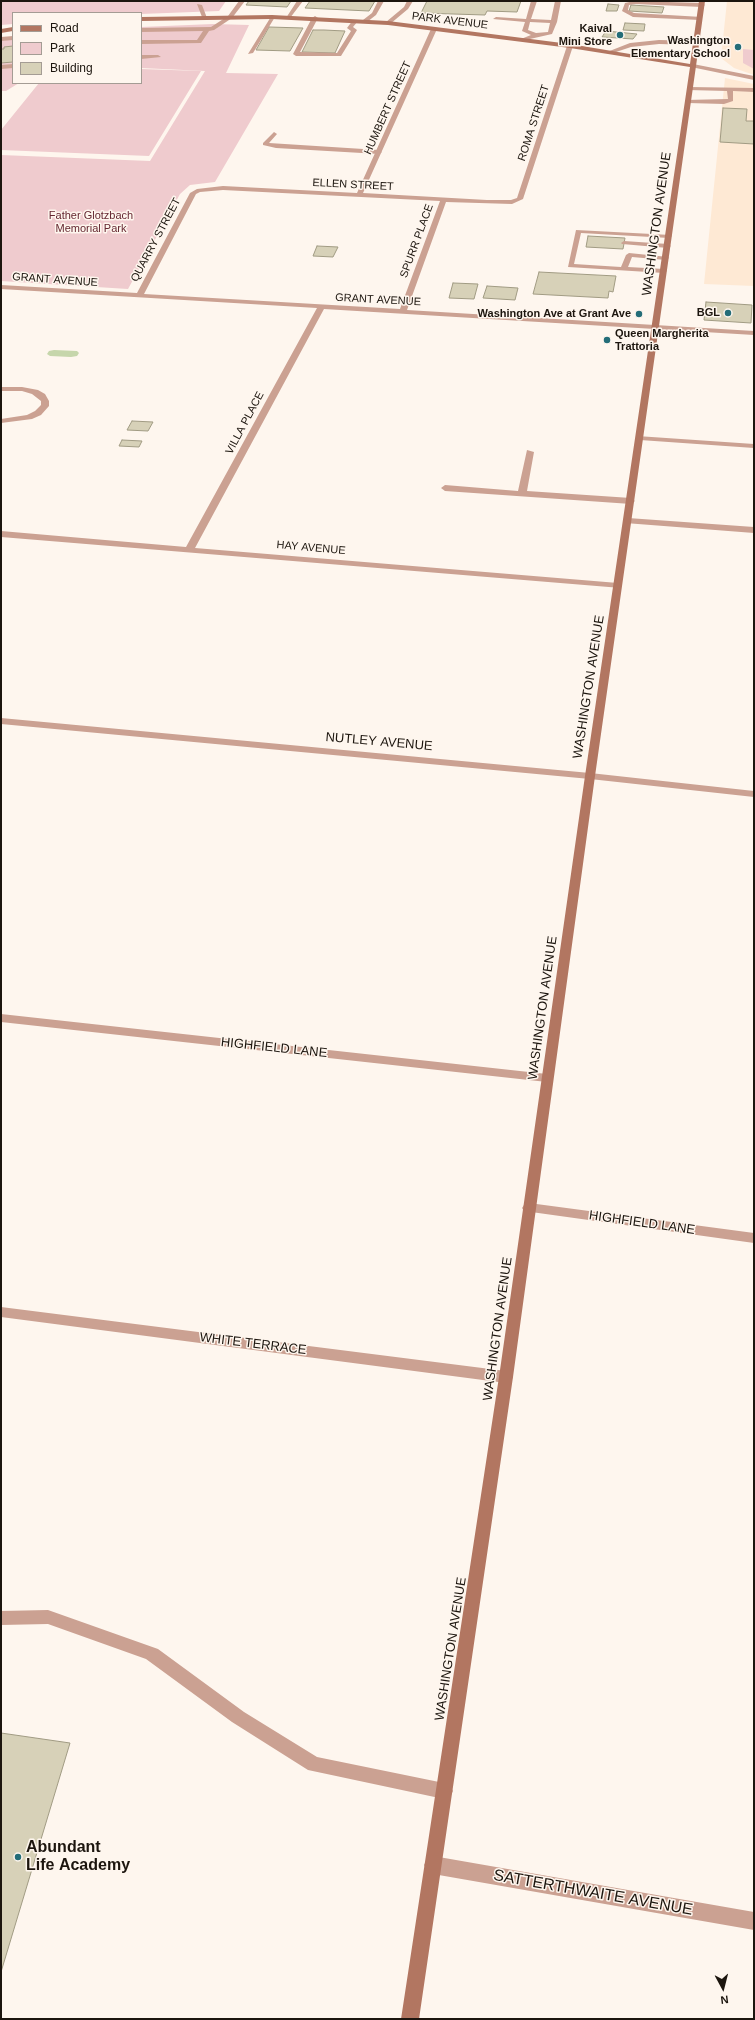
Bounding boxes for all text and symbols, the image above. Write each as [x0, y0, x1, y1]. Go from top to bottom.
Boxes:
street label: PARK AVENUE [411, 10, 489, 32]
legend [12, 12, 142, 84]
text: Road [50, 21, 79, 35]
place label: Kaival Mini Store [559, 22, 612, 48]
marker: Kaival Mini Store [615, 30, 625, 40]
place label: Washington Elementary School [631, 34, 730, 60]
text: Park [50, 41, 75, 55]
marker: Washington Elementary School [733, 42, 743, 52]
street label: HUMBERT STREET [362, 59, 414, 157]
text: Building [50, 61, 93, 75]
street label: ROMA STREET [515, 83, 553, 163]
street label: WASHINGTON AVENUE [639, 151, 675, 297]
street label: ELLEN STREET [312, 176, 394, 194]
street label: QUARRY STREET [128, 196, 184, 284]
street label: SPURR PLACE [398, 202, 436, 280]
park label: Father Glotzbach Memorial Park [49, 209, 133, 235]
street label: GRANT AVENUE [12, 270, 98, 290]
street label: GRANT AVENUE [335, 291, 421, 309]
place label: BGL [697, 306, 720, 320]
place label: Washington Ave at Grant Ave [478, 307, 631, 321]
marker: BGL [723, 308, 733, 318]
marker: Washington Ave at Grant Ave [634, 309, 644, 319]
place label: Queen Margherita Trattoria [615, 327, 709, 353]
marker: Queen Margherita Trattoria [602, 335, 612, 345]
street label: VILLA PLACE [223, 389, 267, 457]
street label: HAY AVENUE [276, 538, 346, 558]
street label: WASHINGTON AVENUE [570, 614, 608, 760]
street label: NUTLEY AVENUE [325, 730, 433, 754]
street label: WASHINGTON AVENUE [525, 935, 561, 1081]
street label: HIGHFIELD LANE [220, 1035, 328, 1061]
street label: HIGHFIELD LANE [588, 1208, 696, 1238]
street label: WASHINGTON AVENUE [480, 1256, 516, 1402]
street label: WHITE TERRACE [199, 1330, 307, 1358]
street label: WASHINGTON AVENUE [432, 1576, 470, 1722]
place label: Abundant Life Academy [26, 1838, 130, 1876]
marker: Abundant Life Academy [13, 1852, 23, 1862]
street label: SATTERTHWAITE AVENUE [492, 1866, 694, 1920]
north arrow [703, 1968, 743, 2008]
text: N [720, 1993, 729, 2006]

